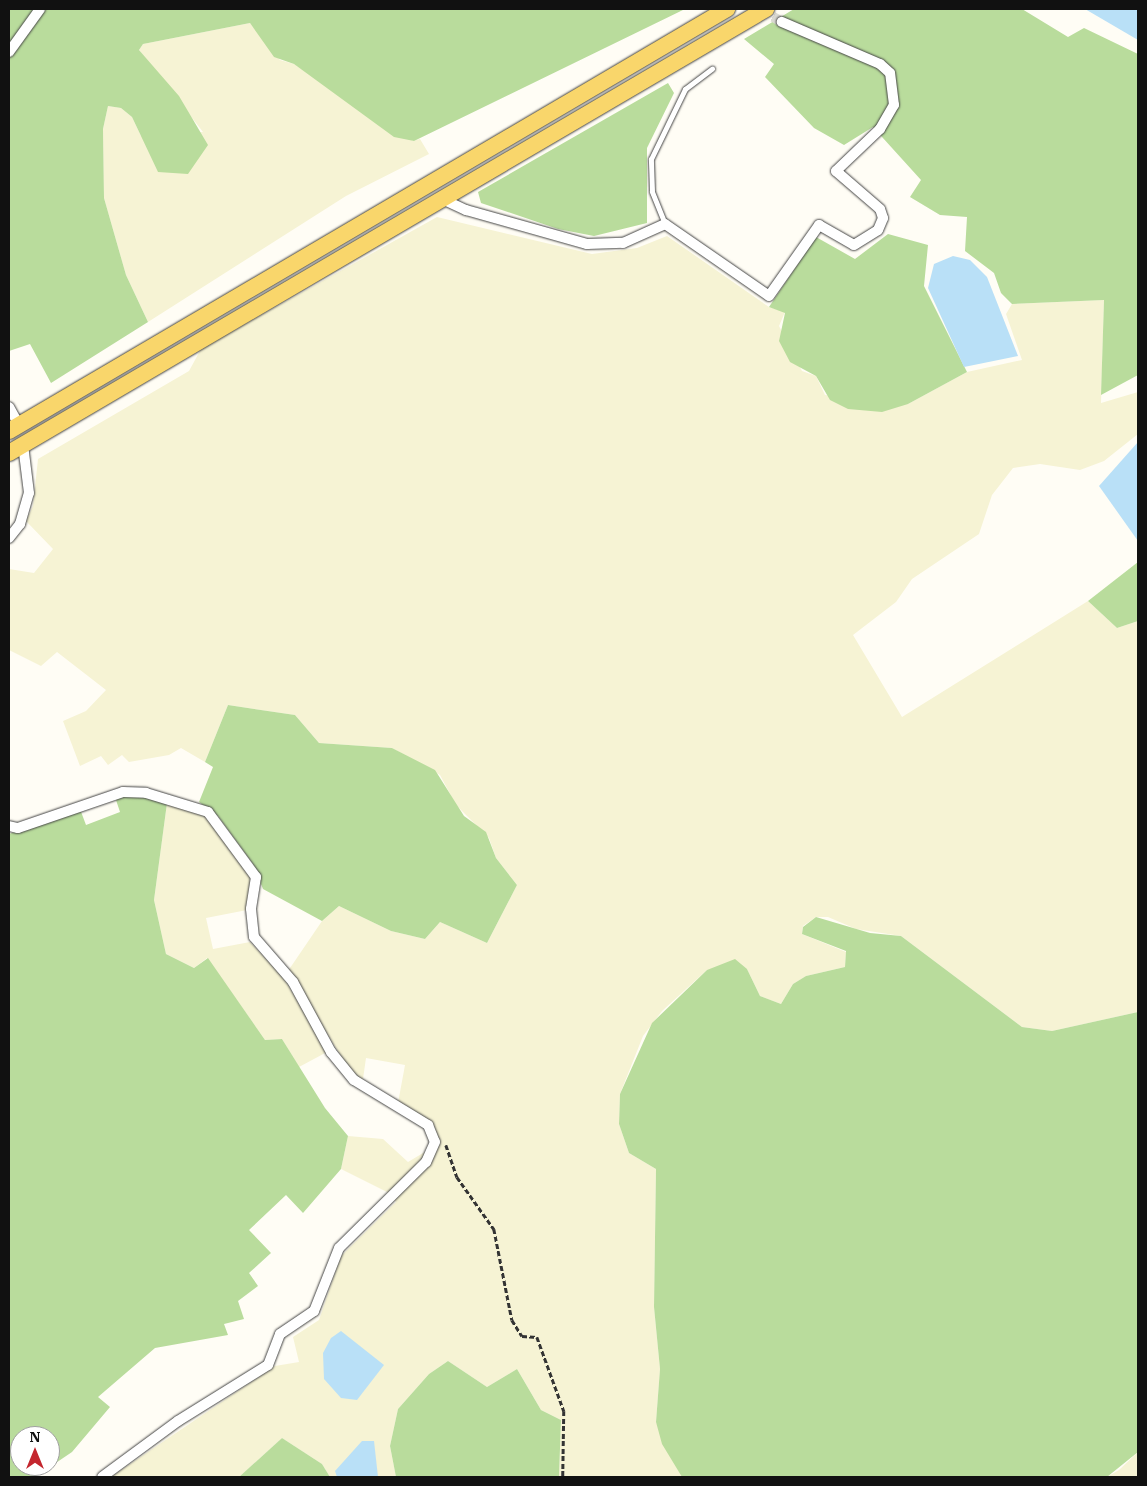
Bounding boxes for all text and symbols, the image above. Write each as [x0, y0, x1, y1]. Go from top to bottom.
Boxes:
north arrow [10, 1426, 60, 1476]
text: N [29, 1428, 41, 1446]

